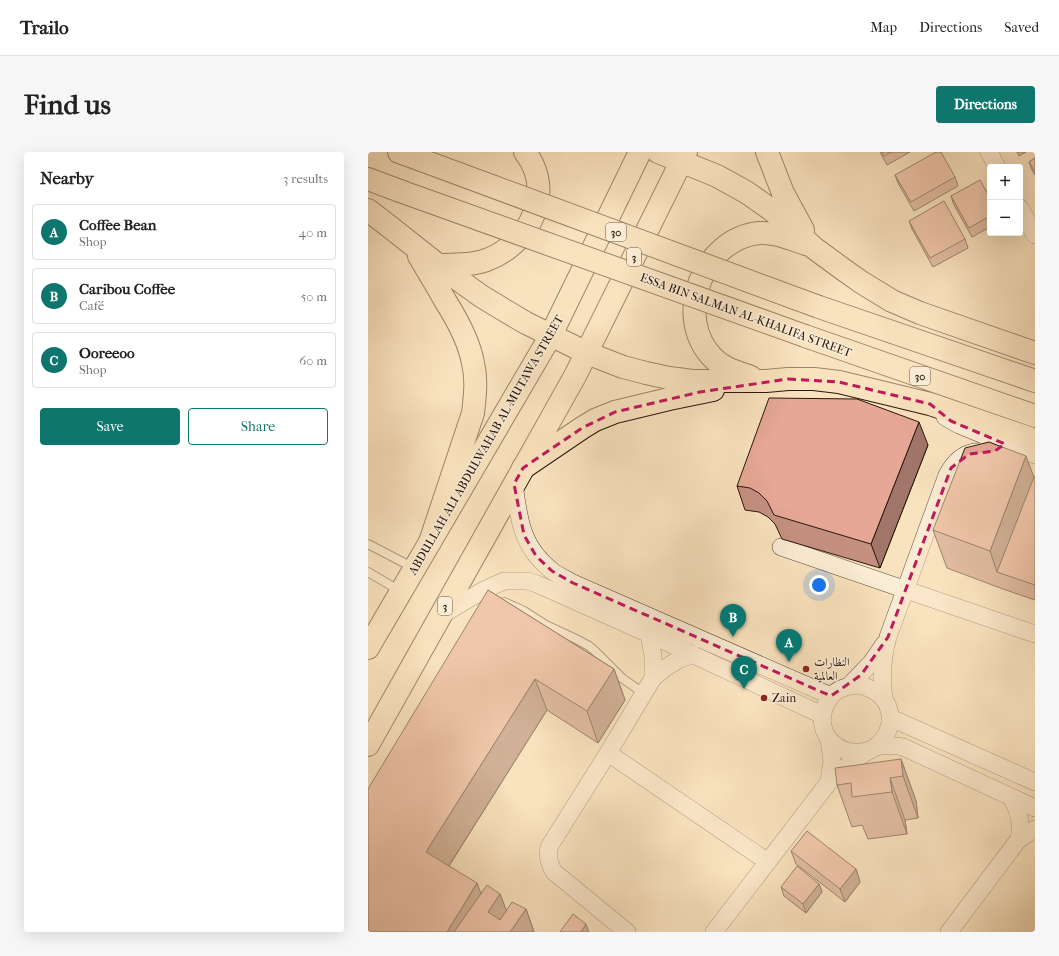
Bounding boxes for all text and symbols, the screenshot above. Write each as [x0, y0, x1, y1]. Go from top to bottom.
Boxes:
text: Trailo [20, 17, 69, 39]
text: Map [870, 19, 897, 36]
text: Directions [919, 19, 982, 36]
text: Saved [1004, 19, 1039, 36]
button: Directions [936, 86, 1035, 123]
text: Find us [24, 88, 111, 121]
map controls [987, 164, 1023, 236]
button: + [987, 164, 1023, 200]
text: Nearby [40, 168, 94, 188]
text: 3 results [283, 171, 328, 186]
button: − [987, 200, 1023, 236]
text: Coffee Bean [79, 216, 156, 234]
road number: 30 [606, 223, 626, 241]
text: A [50, 225, 58, 240]
text: 40 m [299, 225, 327, 240]
text: Shop [79, 234, 107, 249]
road number: 3 [627, 248, 641, 266]
street label: ESSA BIN SALMAN AL-KHALIFA STREET [638, 270, 855, 360]
text: Caribou Coffee [79, 280, 175, 298]
text: B [50, 289, 58, 304]
text: 50 m [301, 289, 327, 304]
text: Café [79, 298, 104, 313]
street label: ABDULLAH ALI ABDULWAHAB AL-MUTAWA STREET [405, 312, 567, 578]
text: Ooreeoo [79, 344, 135, 362]
text: C [50, 353, 58, 368]
text: 60 m [299, 353, 327, 368]
text: Shop [79, 362, 107, 377]
road number: 30 [910, 367, 930, 385]
button: Save [40, 408, 180, 445]
button: Share [188, 408, 328, 445]
your location [809, 575, 829, 595]
road number: 3 [438, 597, 452, 615]
pin: B [720, 604, 746, 637]
pin: A [776, 629, 802, 662]
place label: النظارات العالمية [814, 655, 850, 683]
pin: C [731, 656, 757, 689]
marker: النظارات العالمية [801, 664, 811, 674]
place label: Zain [772, 691, 796, 705]
marker: Zain [759, 693, 769, 703]

